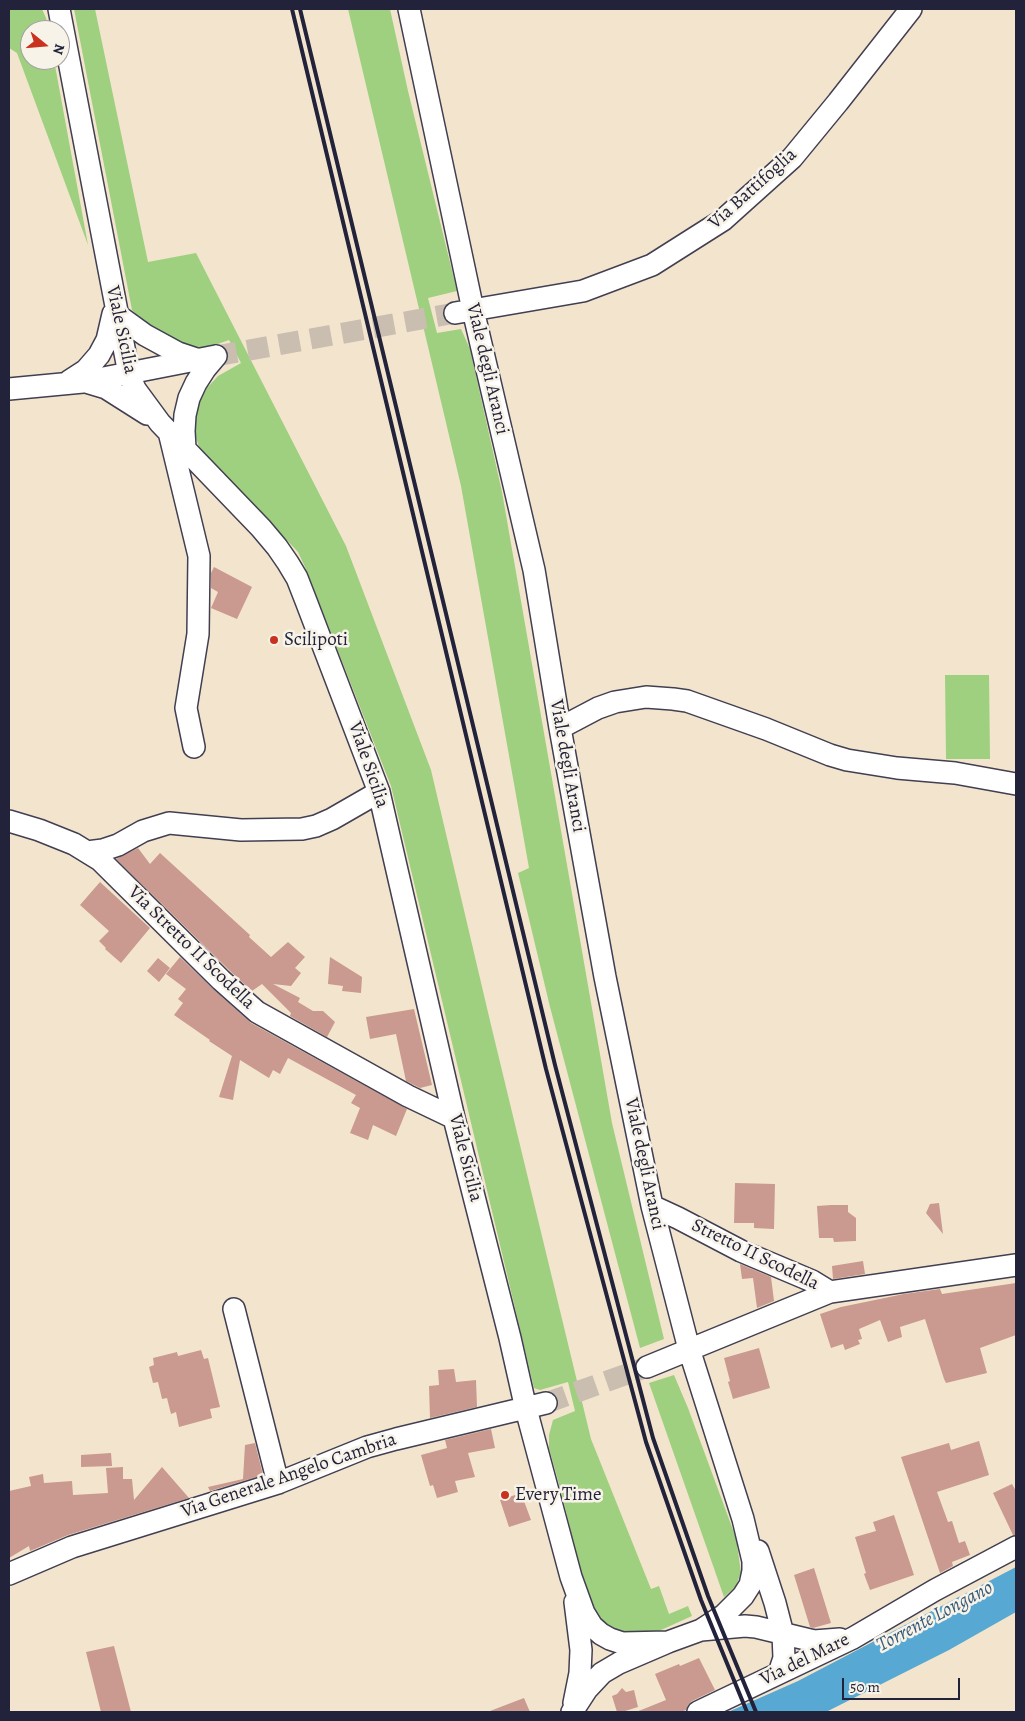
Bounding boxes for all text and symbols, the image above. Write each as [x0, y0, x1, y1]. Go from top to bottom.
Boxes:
north arrow [20, 20, 70, 70]
text: N [48, 42, 69, 57]
street label: Via Battifoglia [704, 144, 802, 234]
street label: Viale Sicilia [101, 284, 141, 376]
street label: Viale degli Aranci [461, 301, 513, 437]
place label: Scilipoti [284, 629, 348, 651]
marker: Scilipoti [268, 634, 280, 646]
street label: Viale degli Aranci [544, 698, 590, 834]
street label: Viale Sicilia [343, 719, 393, 811]
street label: Via Stretto II Scodella [123, 882, 259, 1014]
street label: Viale degli Aranci [619, 1096, 669, 1232]
street label: Viale Sicilia [443, 1112, 487, 1204]
street label: Stretto II Scodella [688, 1214, 822, 1296]
street label: Via Generale Angelo Cambria [178, 1428, 400, 1524]
place label: Every Time [515, 1484, 602, 1506]
marker: Every Time [499, 1489, 511, 1501]
water label: Torrente Longano [873, 1576, 997, 1658]
street label: Via del Mare [757, 1629, 853, 1691]
scale bar [845, 1668, 962, 1700]
text: 50 m [850, 1677, 880, 1697]

